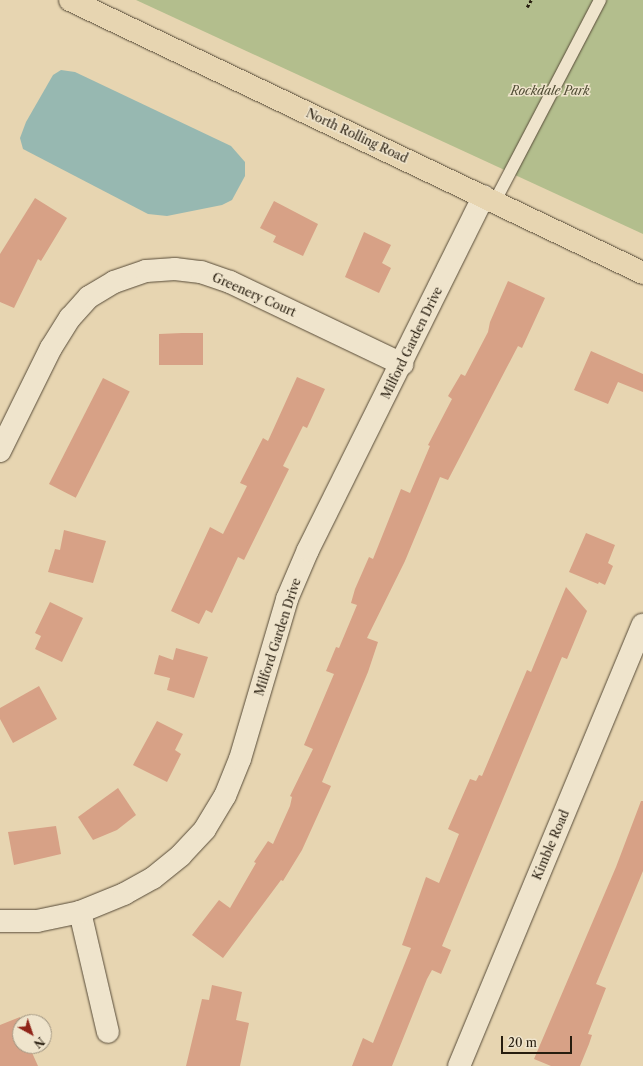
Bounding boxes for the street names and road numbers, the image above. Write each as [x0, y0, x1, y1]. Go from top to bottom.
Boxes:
street label: North Rolling Road [304, 106, 410, 166]
street label: Greenery Court [210, 270, 298, 320]
street label: Milford Garden Drive [379, 285, 445, 401]
street label: Milford Garden Drive [252, 576, 304, 698]
street label: Kimble Road [530, 808, 572, 882]

